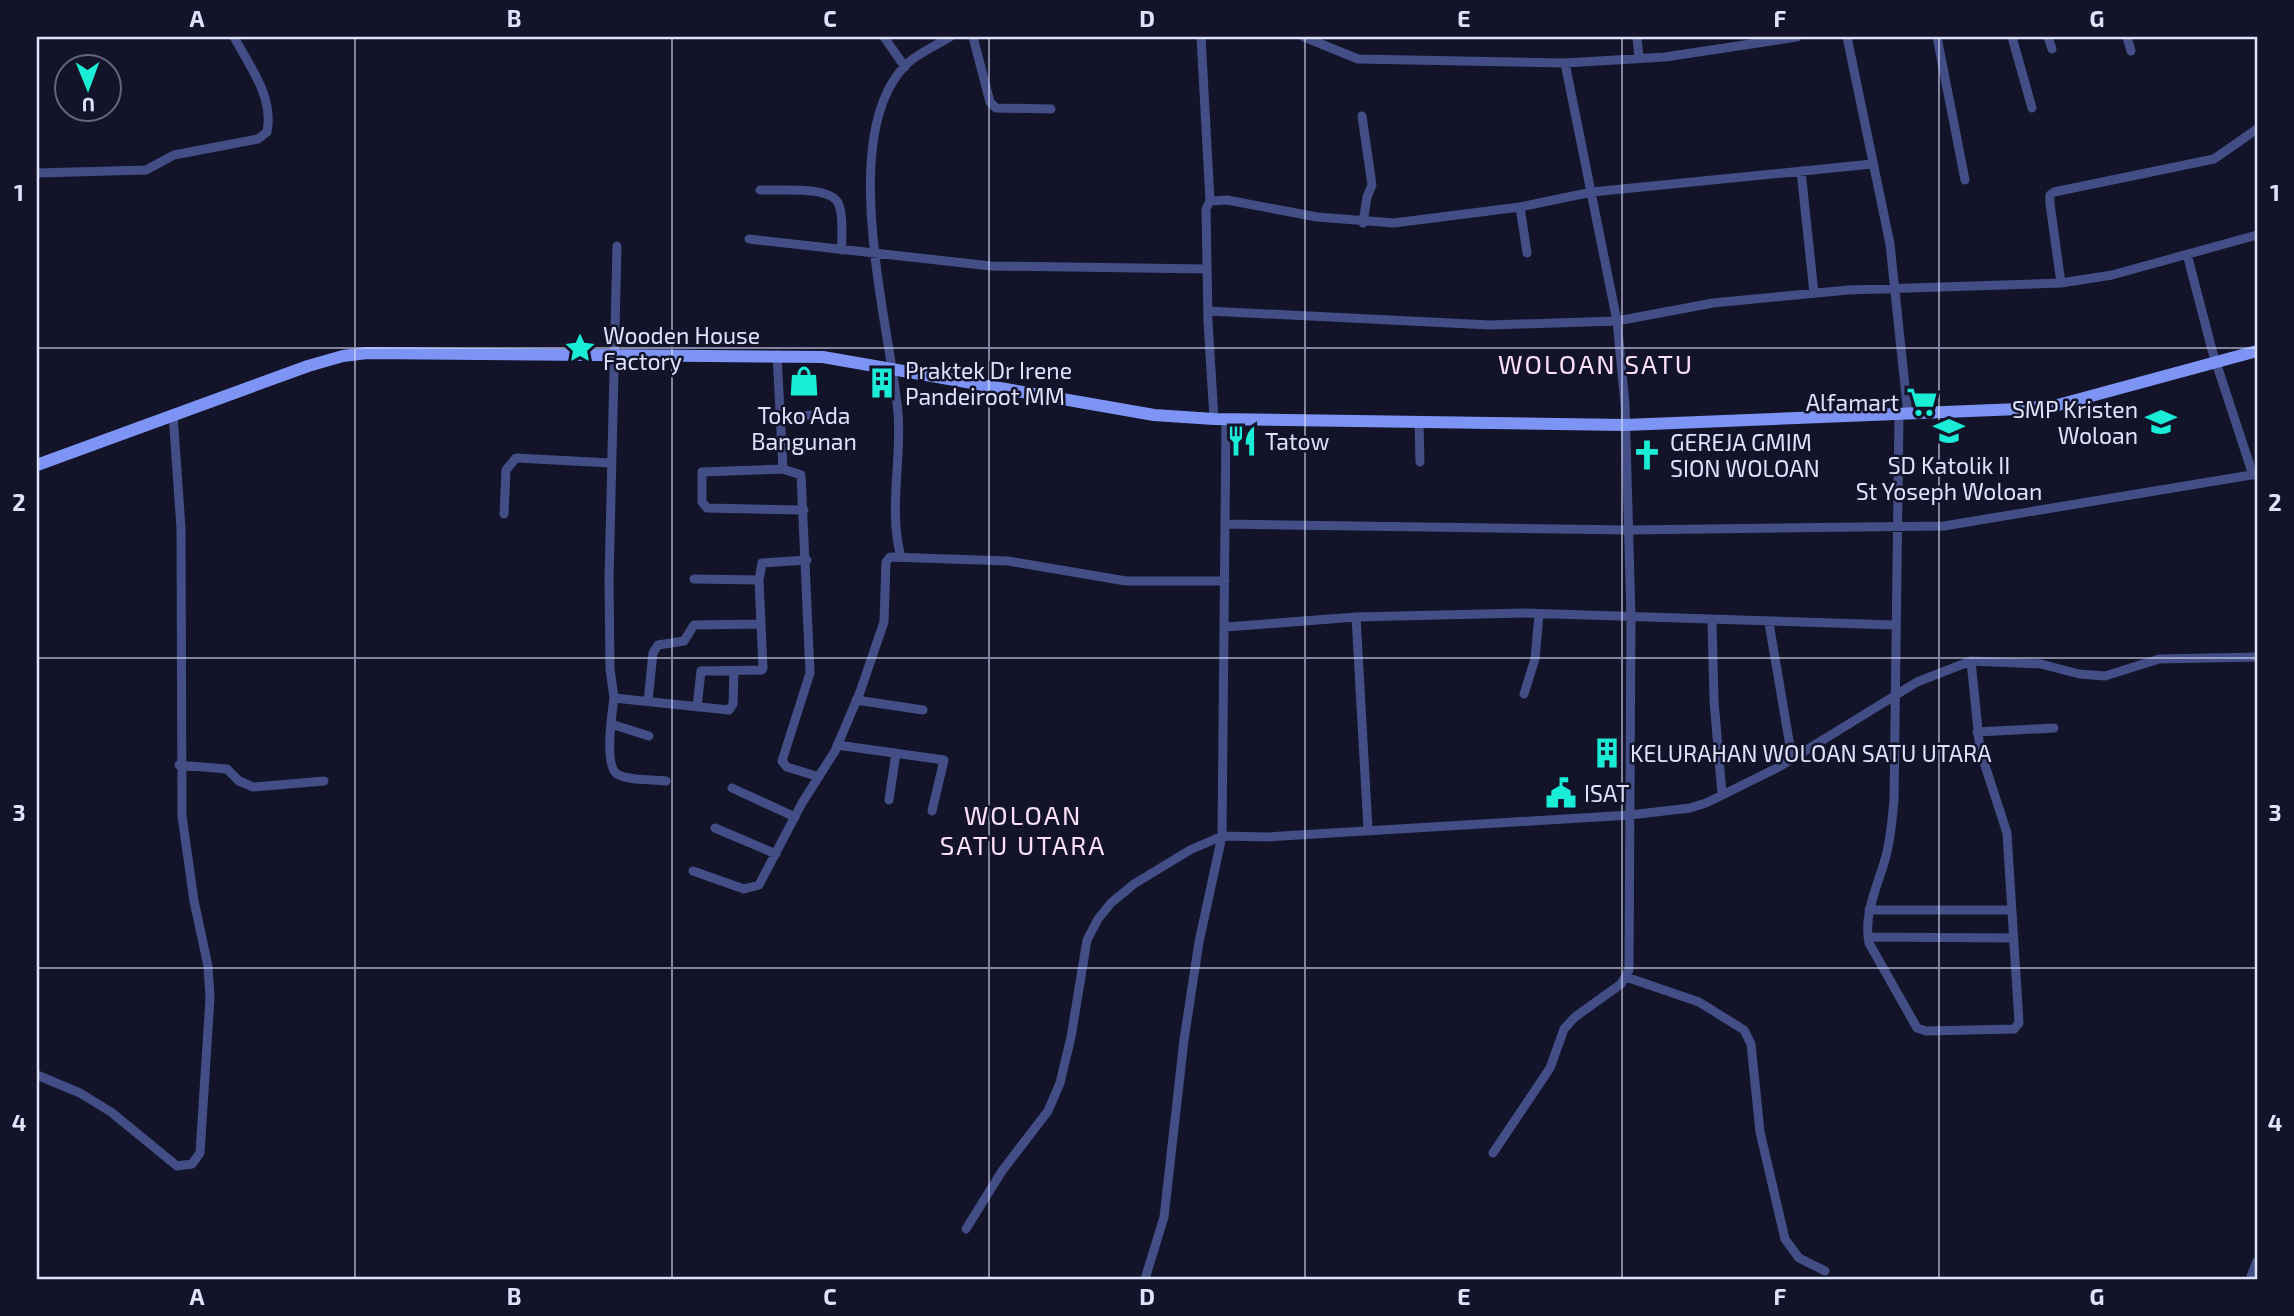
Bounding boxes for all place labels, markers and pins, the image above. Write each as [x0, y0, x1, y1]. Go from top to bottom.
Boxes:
place label: Wooden House Factory [603, 321, 760, 375]
place icon: Wooden House Factory [563, 331, 597, 365]
place label: Praktek Dr Irene Pandeiroot MM [905, 356, 1072, 410]
shop icon: Toko Ada Bangunan [787, 364, 821, 398]
building icon: Praktek Dr Irene Pandeiroot MM [865, 366, 899, 400]
supermarket icon: Alfamart [1905, 385, 1939, 419]
place label: Alfamart [1806, 388, 1899, 416]
place label: SMP Kristen Woloan [2012, 395, 2138, 449]
place label: Toko Ada Bangunan [751, 401, 857, 455]
school or university icon: SMP Kristen Woloan [2144, 405, 2178, 439]
school or university icon: SD Katolik II St Yoseph Woloan [1932, 414, 1966, 448]
restaurant icon: Tatow [1225, 424, 1259, 458]
place label: Tatow [1265, 427, 1330, 455]
place label: GEREJA GMIM SION WOLOAN [1670, 428, 1820, 482]
church icon: GEREJA GMIM SION WOLOAN [1630, 438, 1664, 472]
place label: SD Katolik II St Yoseph Woloan [1856, 451, 2042, 505]
building icon: KELURAHAN WOLOAN SATU UTARA [1590, 736, 1624, 770]
place label: KELURAHAN WOLOAN SATU UTARA [1630, 739, 1992, 767]
public building icon: ISAT [1544, 776, 1578, 810]
place label: ISAT [1584, 779, 1629, 807]

